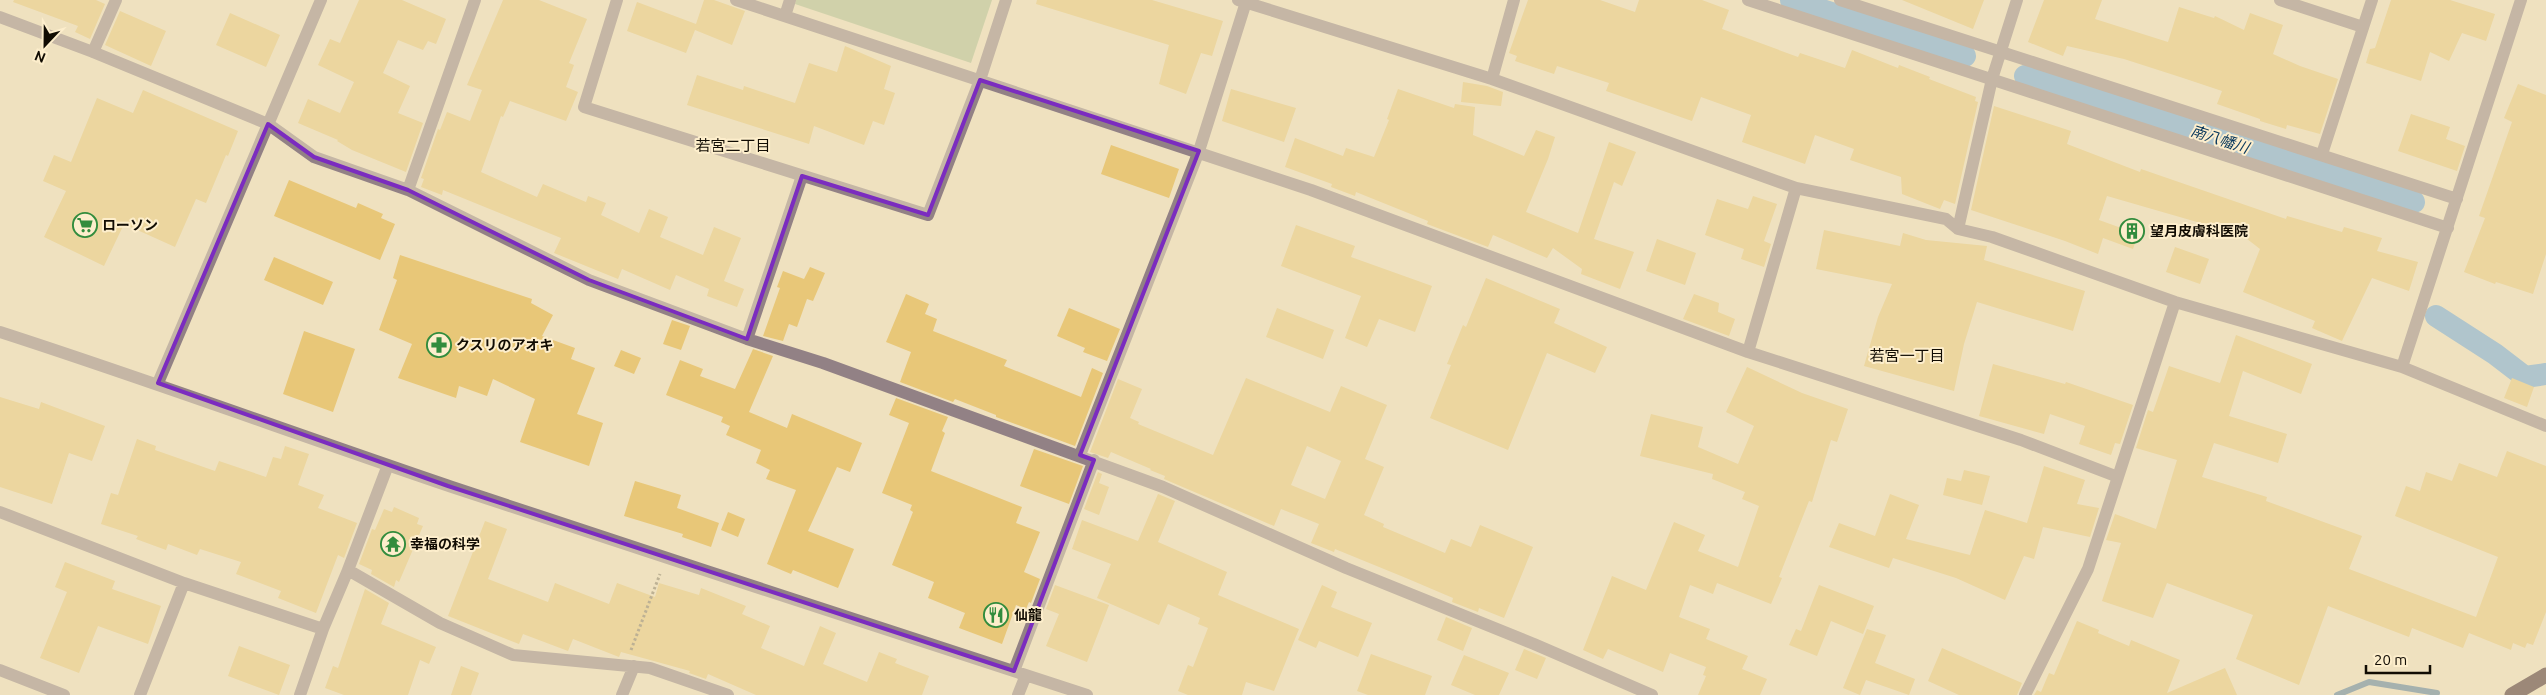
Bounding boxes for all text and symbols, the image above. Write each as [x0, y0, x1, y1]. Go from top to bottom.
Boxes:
north arrow [20, 20, 70, 70]
text: N [32, 48, 48, 66]
water label: 南八幡川 [2189, 122, 2253, 157]
district label: 若宮二丁目 [695, 137, 771, 154]
supermarket icon: ローソン [72, 212, 98, 238]
place label: ローソン [102, 217, 158, 233]
building icon: 望月皮膚科医院 [2119, 218, 2145, 244]
place label: 望月皮膚科医院 [2150, 223, 2248, 239]
pharmacy icon: クスリのアオキ [426, 332, 452, 358]
place label: クスリのアオキ [456, 337, 554, 353]
district label: 若宮一丁目 [1869, 347, 1945, 364]
temple icon: 幸福の科学 [380, 531, 406, 557]
place label: 幸福の科学 [410, 536, 480, 552]
restaurant icon: 仙龍 [983, 602, 1009, 628]
place label: 仙龍 [1014, 607, 1042, 623]
scale bar [2366, 642, 2430, 674]
text: 20 m [2374, 651, 2407, 668]

